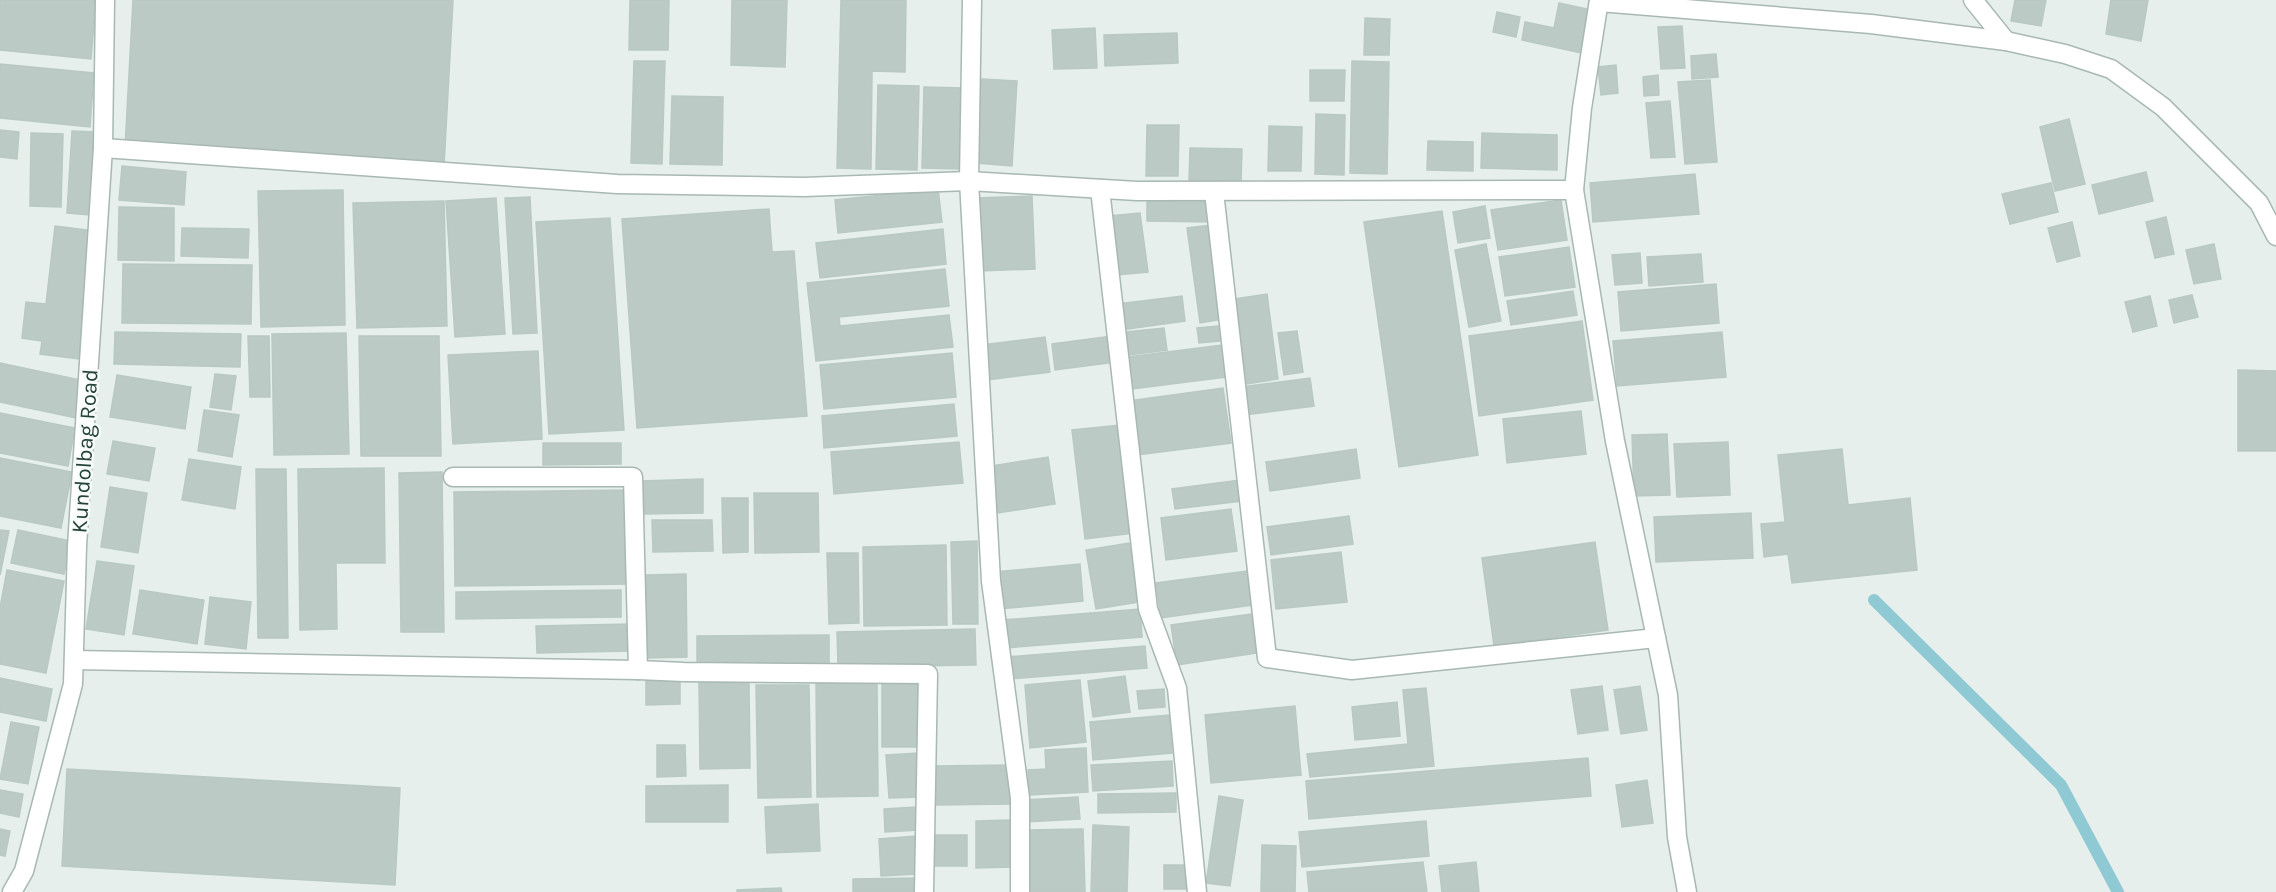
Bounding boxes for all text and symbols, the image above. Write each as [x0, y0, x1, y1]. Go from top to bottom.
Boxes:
street label: Kundolbag Road [66, 368, 104, 534]

